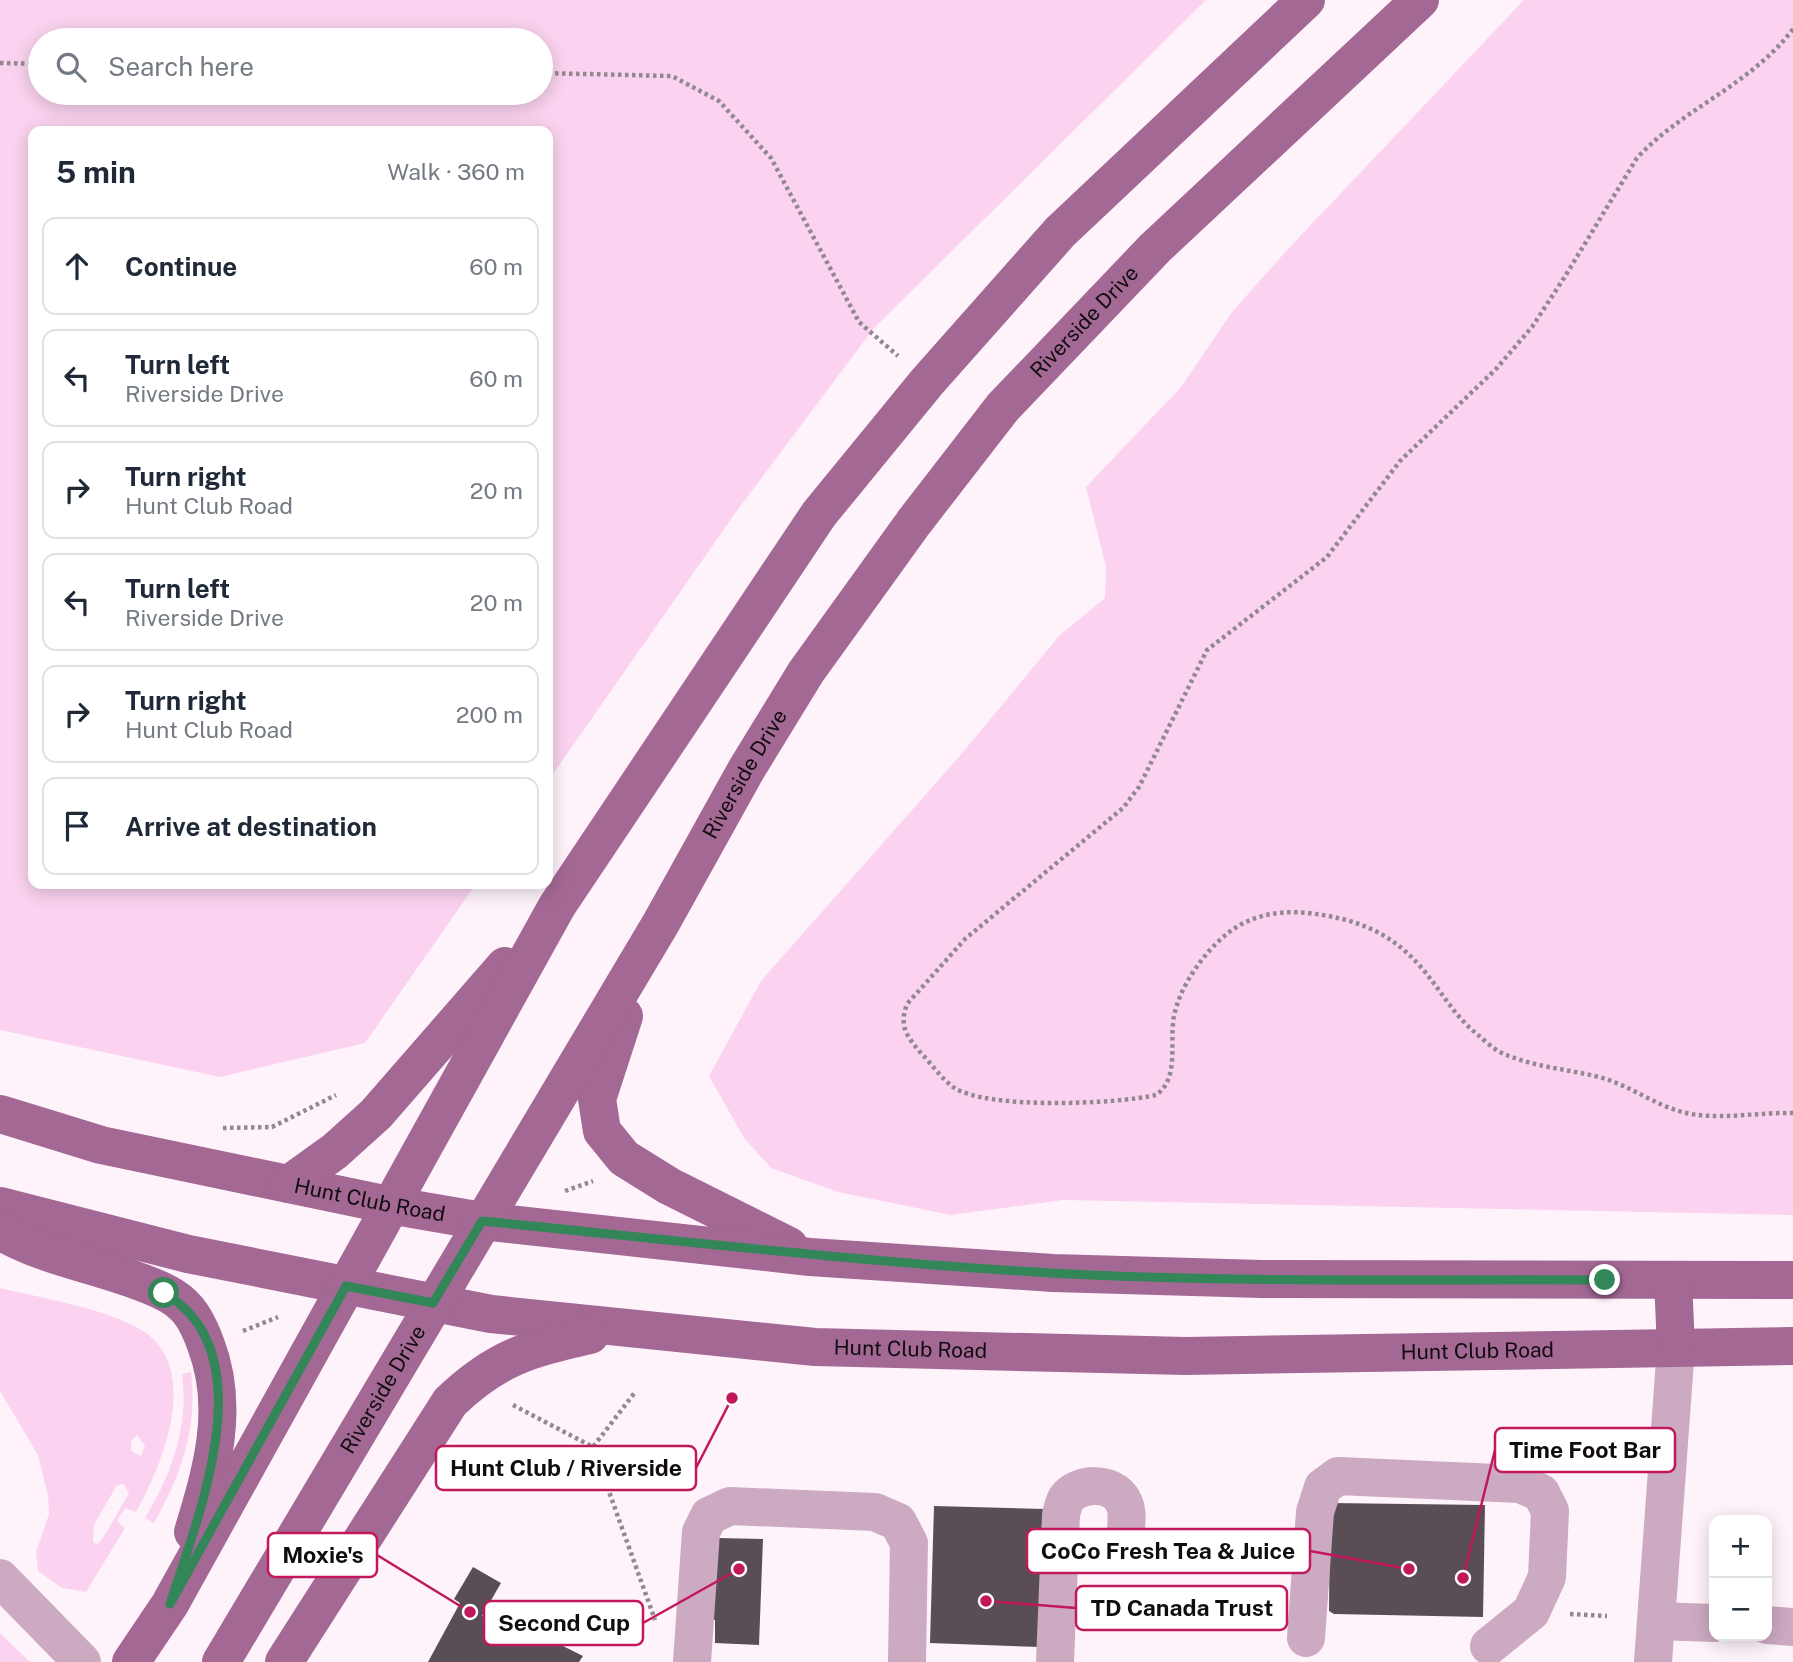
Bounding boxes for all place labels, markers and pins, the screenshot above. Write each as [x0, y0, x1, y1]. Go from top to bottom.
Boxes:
callout: Time Foot Bar [1495, 1428, 1675, 1472]
callout: Hunt Club / Riverside [436, 1446, 696, 1490]
callout: CoCo Fresh Tea & Juice [1027, 1529, 1310, 1573]
callout: Moxie's [268, 1533, 377, 1577]
callout: TD Canada Trust [1076, 1586, 1287, 1630]
callout: Second Cup [484, 1601, 643, 1645]

